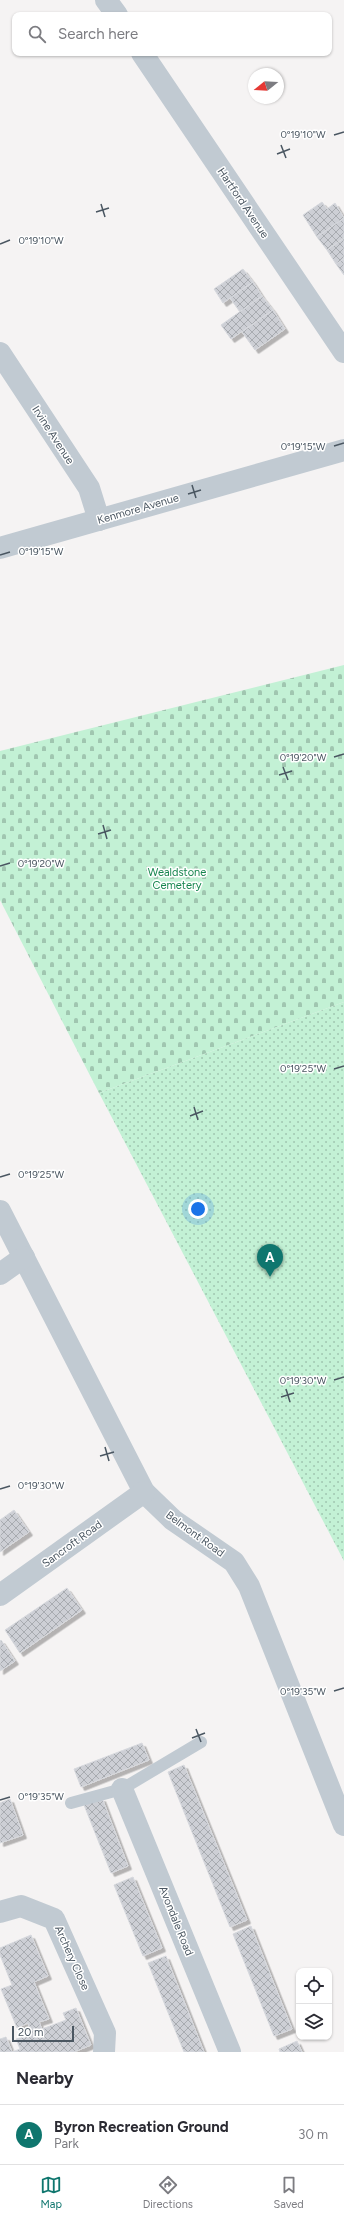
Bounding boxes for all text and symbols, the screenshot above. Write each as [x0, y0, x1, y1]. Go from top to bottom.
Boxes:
search box [12, 12, 332, 56]
icon: search [26, 23, 48, 45]
text: Search here [58, 25, 138, 43]
north arrow [248, 68, 284, 104]
text: 0°19'10"W [280, 128, 326, 141]
street label: Hartford Avenue [215, 165, 271, 241]
text: 0°19'10"W [18, 234, 64, 247]
street label: Irvine Avenue [29, 403, 77, 467]
text: 0°19'15"W [281, 440, 326, 453]
street label: Kenmore Avenue [96, 491, 180, 527]
text: 0°19'15"W [19, 545, 64, 558]
text: 0°19'20"W [280, 751, 327, 764]
text: 0°19'20"W [18, 857, 65, 870]
park label: Wealdstone Cemetery [148, 866, 206, 892]
text: 0°19'25"W [280, 1062, 326, 1075]
text: 0°19'25"W [18, 1168, 64, 1181]
your location [188, 1199, 208, 1219]
pin: A [257, 1244, 283, 1277]
text: 0°19'30"W [280, 1374, 327, 1387]
text: 0°19'30"W [18, 1479, 65, 1492]
street label: Belmont Road [163, 1508, 227, 1560]
street label: Sancroft Road [40, 1518, 104, 1570]
text: 0°19'35"W [280, 1685, 326, 1698]
text: 0°19'35"W [18, 1790, 64, 1803]
street label: Avondale Road [156, 1884, 196, 1958]
street label: Archery Close [52, 1924, 92, 1992]
map controls [296, 1968, 332, 2040]
button: locate [296, 1968, 332, 2004]
button: layers [296, 2004, 332, 2040]
scale bar [12, 2024, 74, 2043]
text: 20 m [18, 2026, 43, 2039]
text: Nearby [16, 2068, 74, 2088]
text: Byron Recreation Ground [54, 2118, 229, 2136]
text: A [24, 2127, 34, 2142]
text: 30 m [298, 2127, 328, 2142]
text: Park [54, 2136, 79, 2151]
tab: Map [40, 2174, 62, 2211]
tab: Directions [143, 2174, 193, 2211]
tab: Saved [273, 2174, 304, 2211]

